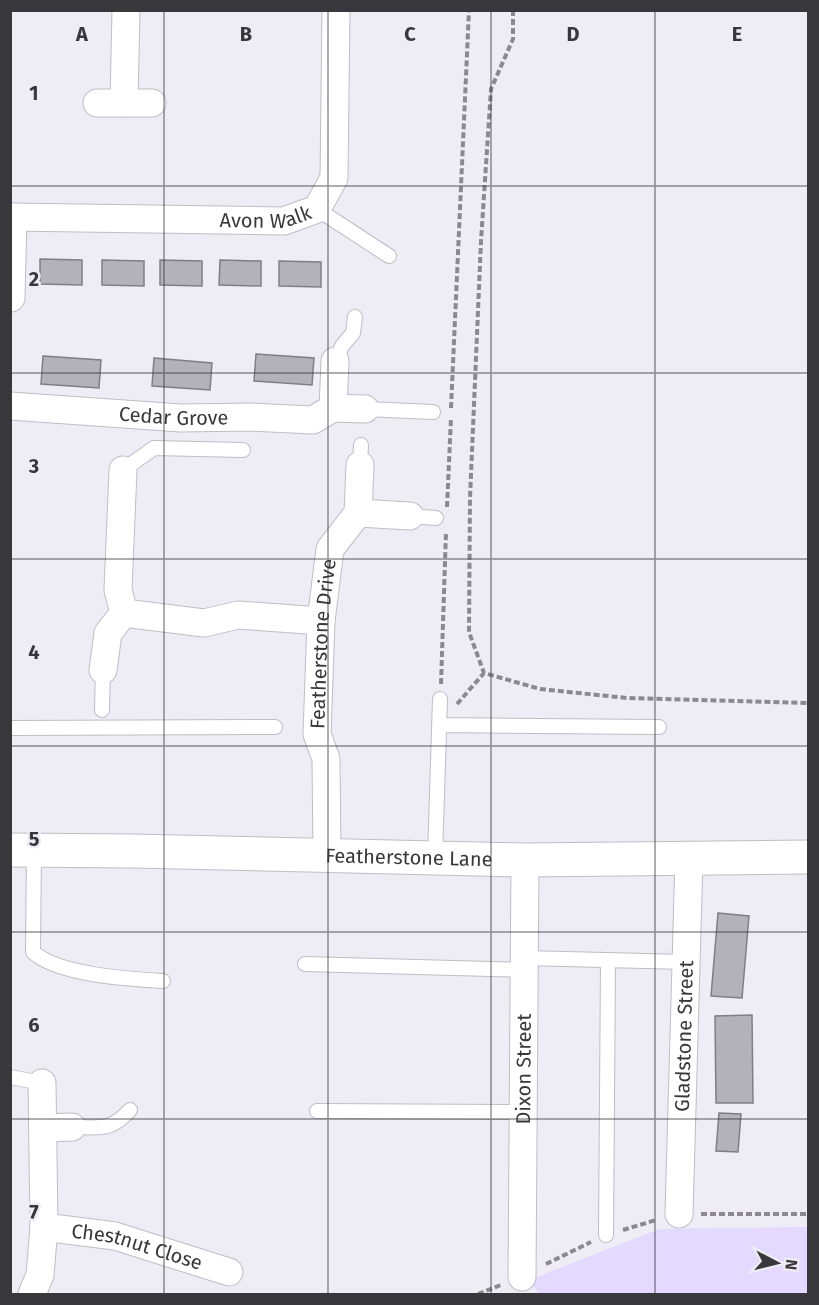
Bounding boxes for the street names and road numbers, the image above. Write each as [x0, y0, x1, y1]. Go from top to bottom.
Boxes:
street label: Avon Walk [219, 200, 315, 233]
street label: Cedar Grove [118, 402, 229, 430]
street label: Featherstone Drive [305, 557, 341, 729]
street label: Featherstone Lane [325, 843, 493, 871]
street label: Gladstone Street [670, 959, 698, 1112]
street label: Dixon Street [511, 1013, 536, 1125]
street label: Chestnut Close [70, 1219, 205, 1275]

